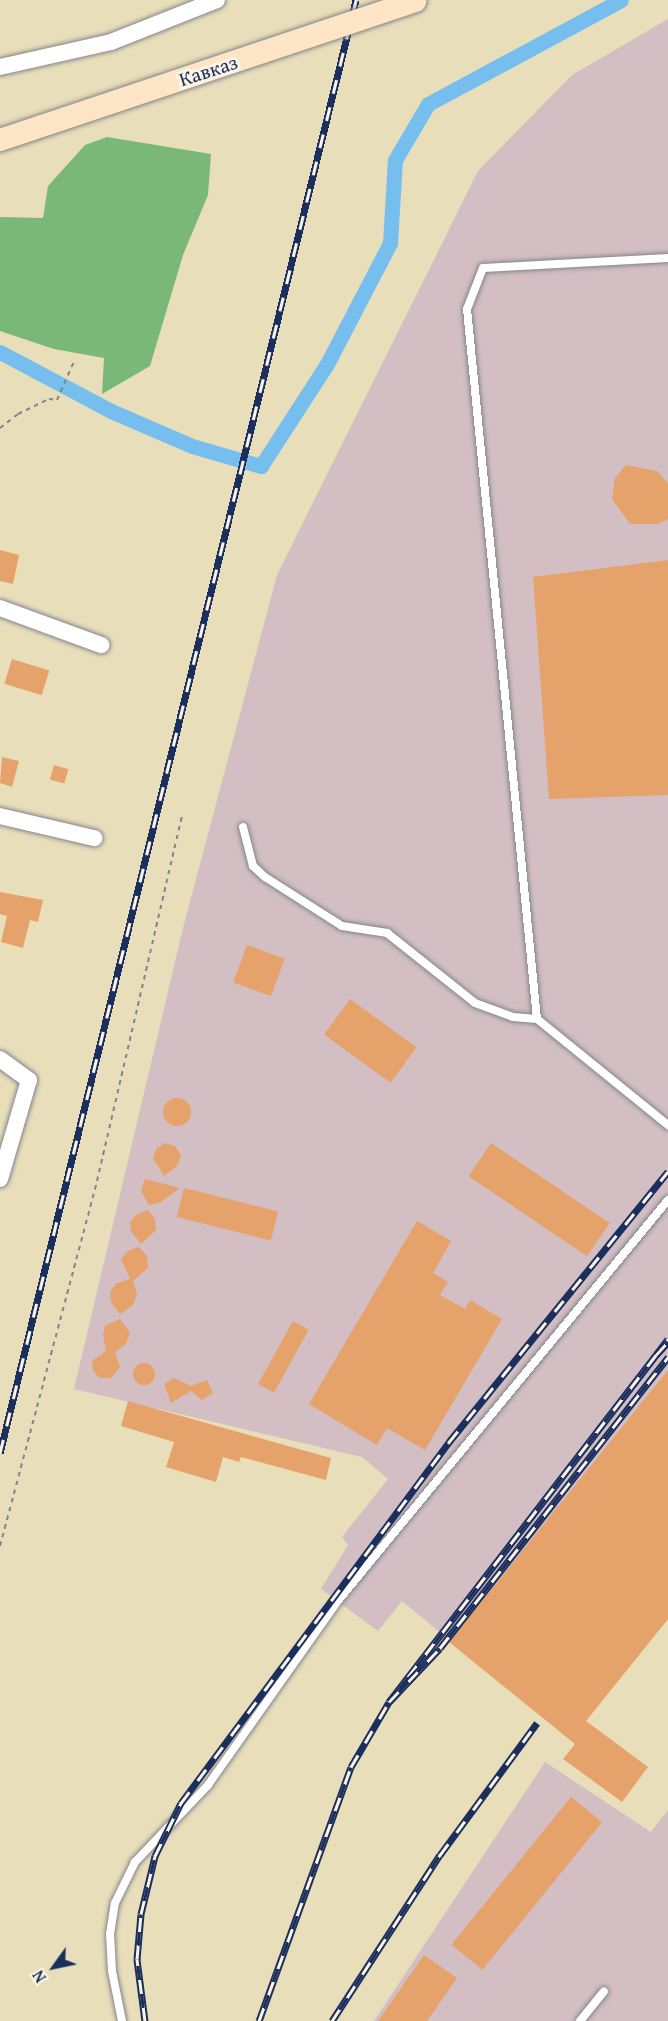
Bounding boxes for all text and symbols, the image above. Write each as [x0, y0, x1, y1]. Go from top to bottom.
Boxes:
street label: Кавказ [176, 49, 240, 91]
north arrow [24, 1937, 84, 1997]
text: N [26, 1966, 52, 1988]

